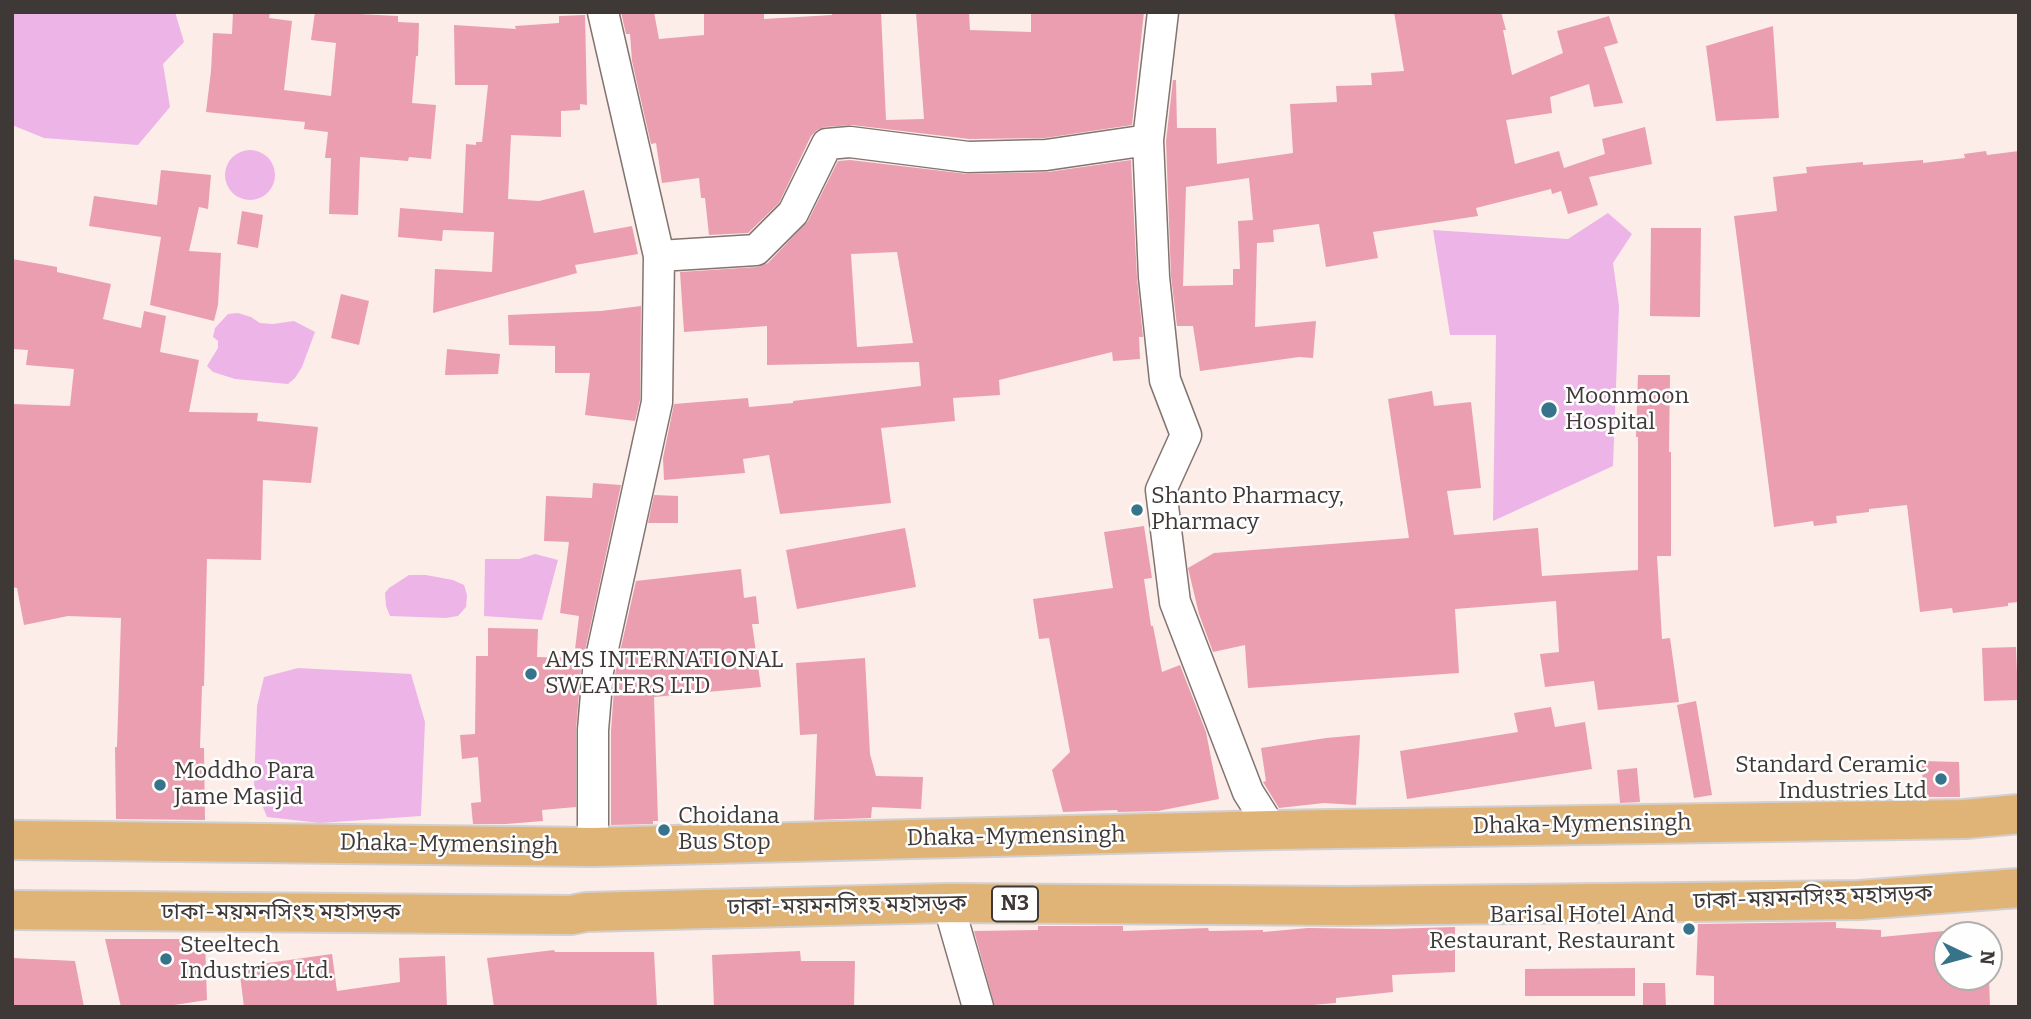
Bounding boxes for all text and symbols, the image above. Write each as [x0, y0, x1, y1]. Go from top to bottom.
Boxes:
place label: Moonmoon Hospital [1565, 383, 1689, 437]
marker: Moonmoon Hospital [1539, 400, 1559, 420]
place label: Shanto Pharmacy, Pharmacy [1151, 483, 1344, 537]
marker: Shanto Pharmacy, Pharmacy [1129, 502, 1145, 518]
place label: AMS INTERNATIONAL SWEATERS LTD [545, 647, 783, 701]
marker: AMS INTERNATIONAL SWEATERS LTD [523, 666, 539, 682]
place label: Standard Ceramic Industries Ltd [1735, 752, 1927, 806]
place label: Moddho Para Jame Masjid [174, 758, 314, 812]
marker: Standard Ceramic Industries Ltd [1933, 771, 1949, 787]
marker: Moddho Para Jame Masjid [152, 777, 168, 793]
place label: Choidana Bus Stop [678, 803, 780, 857]
street label: Dhaka-Mymensingh [1472, 809, 1692, 841]
street label: Dhaka-Mymensingh [906, 821, 1126, 853]
marker: Choidana Bus Stop [656, 822, 672, 838]
street label: Dhaka-Mymensingh [339, 829, 559, 861]
street label: ঢাকা-ময়মনসিংহ মহাসড়ক [1693, 880, 1933, 916]
road number: N3 [992, 886, 1038, 922]
street label: ঢাকা-ময়মনসিংহ মহাসড়ক [727, 890, 967, 922]
street label: ঢাকা-ময়মনসিংহ মহাসড়ক [161, 899, 401, 927]
place label: Barisal Hotel And Restaurant, Restaurant [1429, 902, 1675, 956]
marker: Barisal Hotel And Restaurant, Restaurant [1681, 921, 1697, 937]
north arrow [1933, 921, 2003, 991]
place label: Steeltech Industries Ltd. [180, 932, 333, 986]
text: N [1975, 949, 2000, 966]
marker: Steeltech Industries Ltd. [158, 951, 174, 967]

